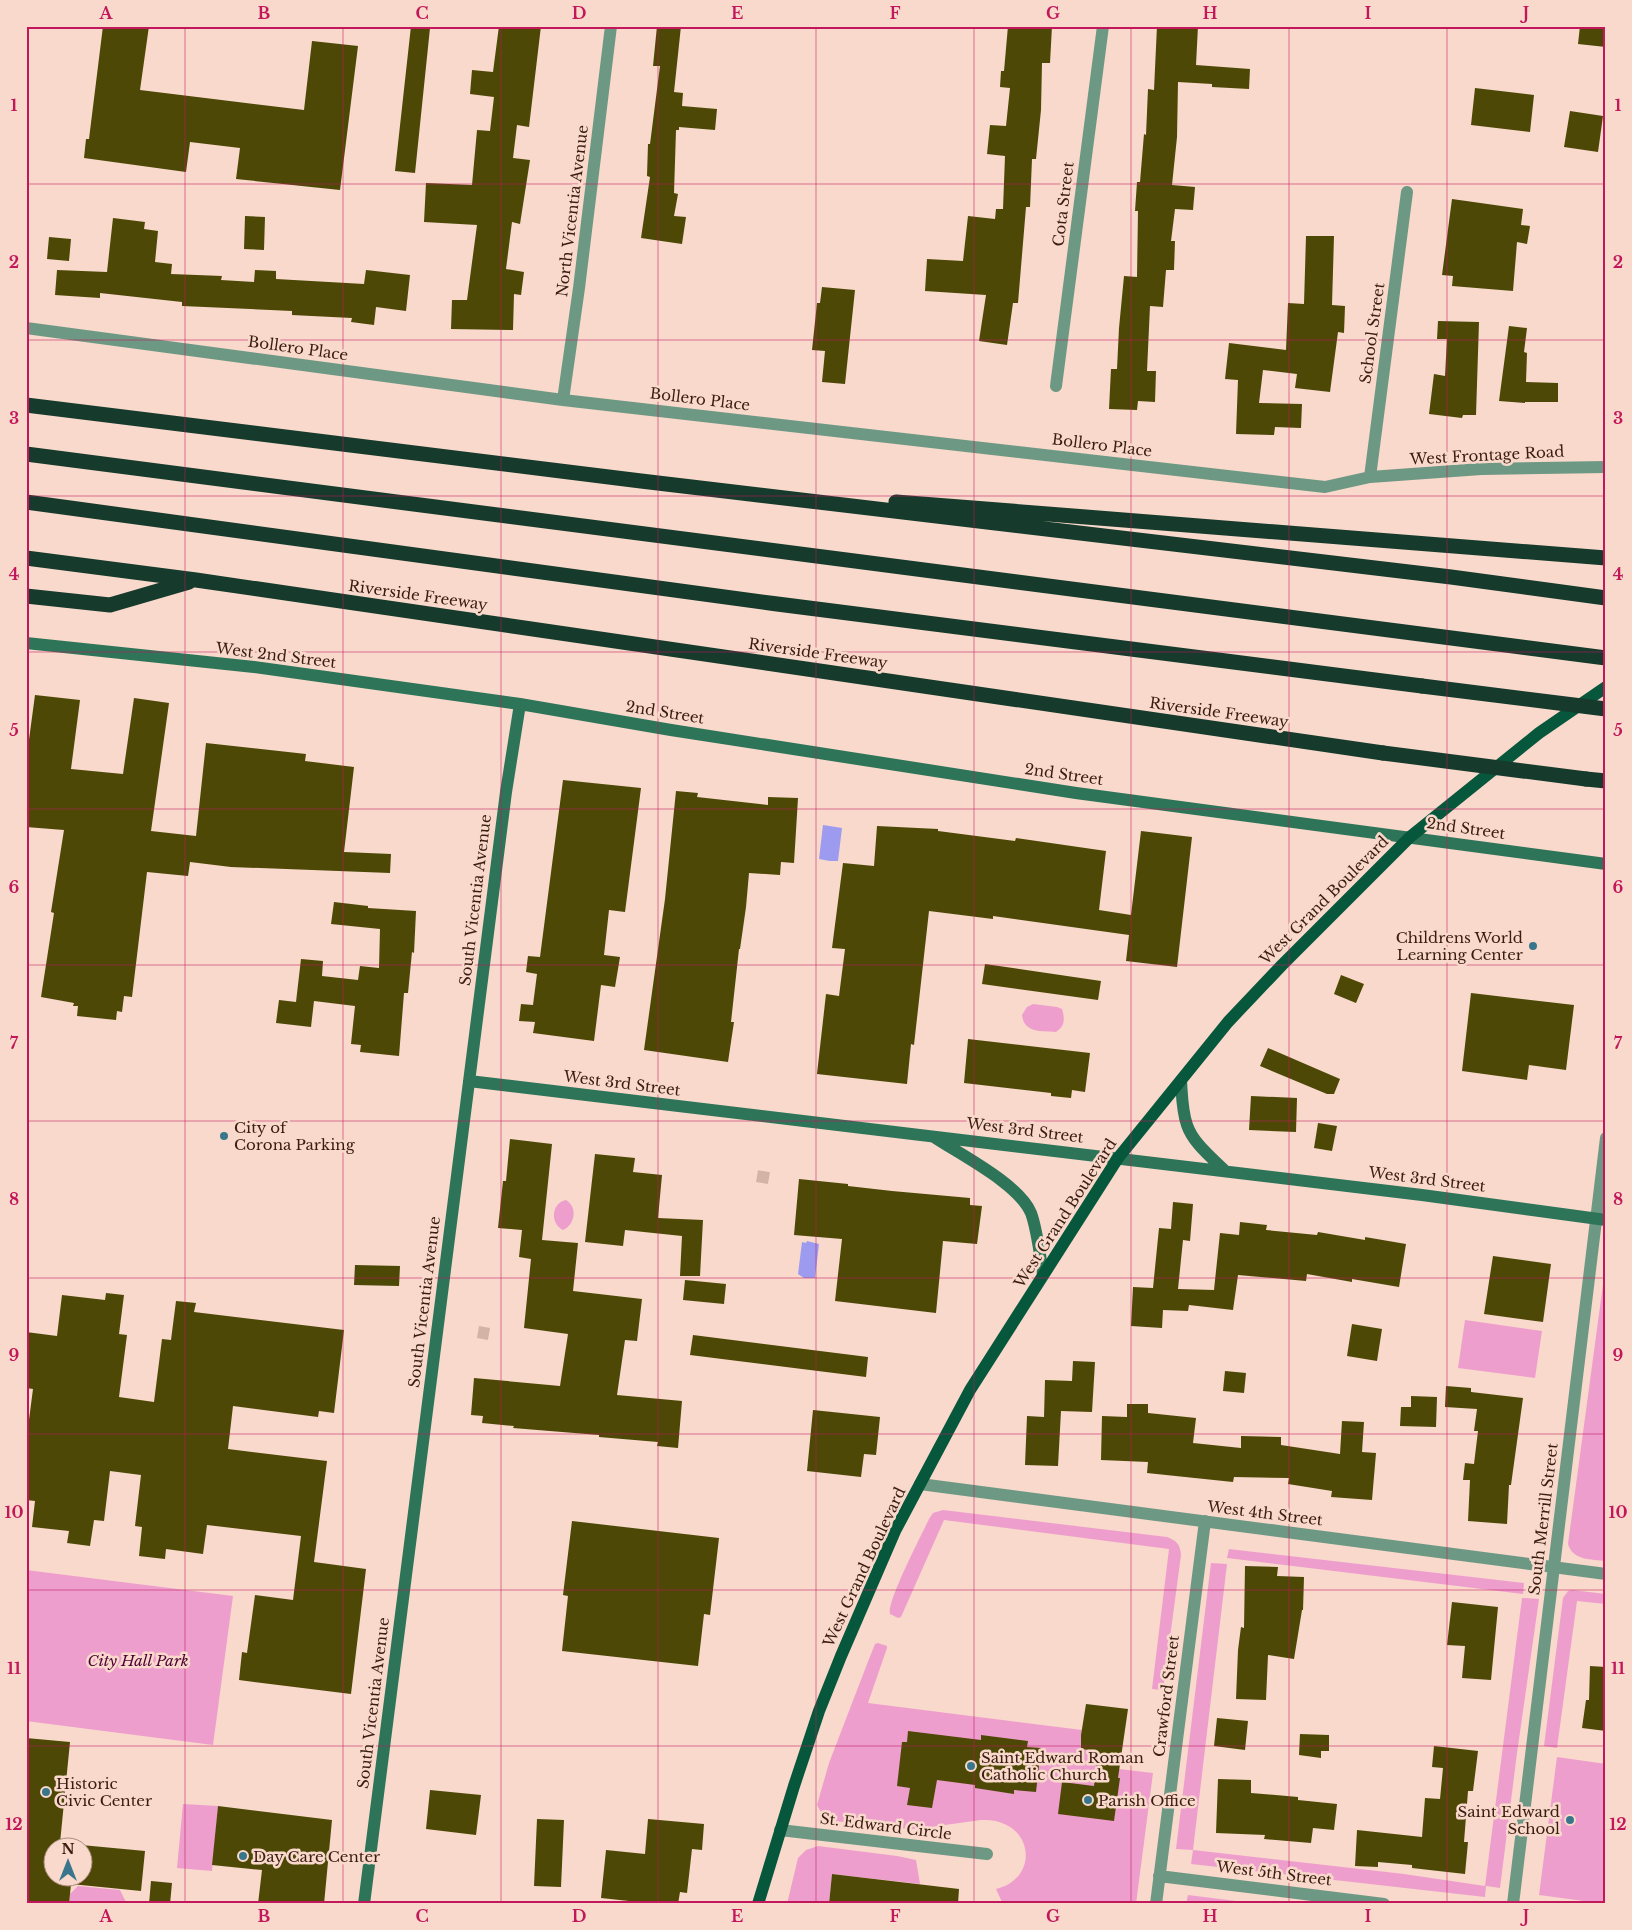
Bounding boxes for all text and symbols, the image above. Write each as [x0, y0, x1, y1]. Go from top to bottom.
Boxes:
text: A [99, 3, 114, 23]
text: B [258, 3, 271, 23]
text: C [415, 3, 429, 23]
text: D [572, 3, 586, 23]
text: E [731, 3, 743, 23]
text: F [889, 3, 901, 23]
text: G [1046, 3, 1060, 23]
text: H [1202, 3, 1218, 23]
text: I [1365, 3, 1372, 23]
text: J [1520, 3, 1529, 23]
text: 1 [11, 95, 18, 115]
text: 1 [1615, 95, 1622, 115]
street label: North Vicentia Avenue [552, 124, 592, 298]
street label: Cota Street [1048, 160, 1078, 247]
text: 2 [9, 252, 19, 272]
text: 2 [1613, 252, 1623, 272]
street label: School Street [1355, 281, 1389, 385]
street label: Bollero Place [247, 332, 349, 364]
street label: Bollero Place [649, 383, 751, 415]
text: 3 [9, 408, 19, 428]
text: 3 [1613, 408, 1623, 428]
street label: Bollero Place [1051, 429, 1153, 461]
street label: West Frontage Road [1408, 441, 1565, 469]
text: 4 [9, 564, 19, 584]
text: 4 [1613, 564, 1623, 584]
street label: Riverside Freeway [347, 576, 489, 614]
street label: Riverside Freeway [747, 634, 889, 672]
street label: West 2nd Street [214, 638, 338, 672]
street label: Riverside Freeway [1148, 693, 1290, 731]
street label: 2nd Street [624, 696, 706, 728]
text: 5 [9, 720, 19, 740]
text: 5 [1613, 720, 1623, 740]
street label: 2nd Street [1023, 759, 1105, 789]
street label: South Vicentia Avenue [455, 813, 495, 987]
street label: 2nd Street [1425, 813, 1507, 843]
street label: West Grand Boulevard [1255, 832, 1392, 969]
text: 6 [9, 877, 20, 897]
text: 6 [1613, 877, 1624, 897]
place label: Childrens World Learning Center [1396, 928, 1524, 964]
marker: Childrens World Learning Center [1527, 940, 1539, 952]
text: 7 [10, 1033, 19, 1053]
text: 7 [1614, 1033, 1623, 1053]
street label: West 3rd Street [561, 1066, 682, 1100]
street label: West 3rd Street [964, 1113, 1085, 1147]
place label: City of Corona Parking [234, 1118, 356, 1154]
marker: City of Corona Parking [218, 1130, 230, 1142]
street label: West Grand Boulevard [1009, 1135, 1120, 1292]
street label: West 3rd Street [1366, 1162, 1487, 1196]
text: 8 [9, 1189, 19, 1209]
text: 8 [1613, 1189, 1623, 1209]
street label: South Vicentia Avenue [404, 1215, 444, 1389]
text: 9 [9, 1345, 20, 1365]
text: 9 [1613, 1345, 1624, 1365]
street label: South Merrill Street [1524, 1442, 1562, 1596]
street label: West Grand Boulevard [818, 1484, 909, 1651]
street label: West 4th Street [1205, 1496, 1324, 1530]
text: 10 [4, 1502, 24, 1522]
text: 10 [1608, 1502, 1628, 1522]
street label: South Vicentia Avenue [353, 1616, 393, 1790]
street label: Crawford Street [1149, 1634, 1183, 1758]
park label: City Hall Park [88, 1651, 188, 1670]
text: 11 [7, 1658, 21, 1678]
text: 11 [1611, 1658, 1625, 1678]
place label: Saint Edward Roman Catholic Church [981, 1748, 1144, 1784]
marker: Saint Edward Roman Catholic Church [965, 1760, 977, 1772]
place label: Historic Civic Center [56, 1774, 153, 1810]
marker: Historic Civic Center [40, 1786, 52, 1798]
place label: Parish Office [1098, 1791, 1196, 1810]
marker: Parish Office [1082, 1794, 1094, 1806]
place label: Saint Edward School [1458, 1802, 1560, 1838]
street label: St. Edward Circle [819, 1808, 953, 1844]
text: 12 [5, 1814, 23, 1834]
marker: Saint Edward School [1564, 1814, 1576, 1826]
text: 12 [1609, 1814, 1627, 1834]
north arrow [42, 1838, 92, 1888]
text: N [61, 1840, 75, 1858]
place label: Day Care Center [253, 1847, 381, 1866]
marker: Day Care Center [237, 1850, 249, 1862]
street label: West 5th Street [1214, 1856, 1333, 1890]
text: A [99, 1906, 114, 1926]
text: B [258, 1906, 271, 1926]
text: C [415, 1906, 429, 1926]
text: D [572, 1906, 586, 1926]
text: E [731, 1906, 743, 1926]
text: F [889, 1906, 901, 1926]
text: G [1046, 1906, 1060, 1926]
text: H [1202, 1906, 1218, 1926]
text: I [1365, 1906, 1372, 1926]
text: J [1520, 1906, 1529, 1926]

